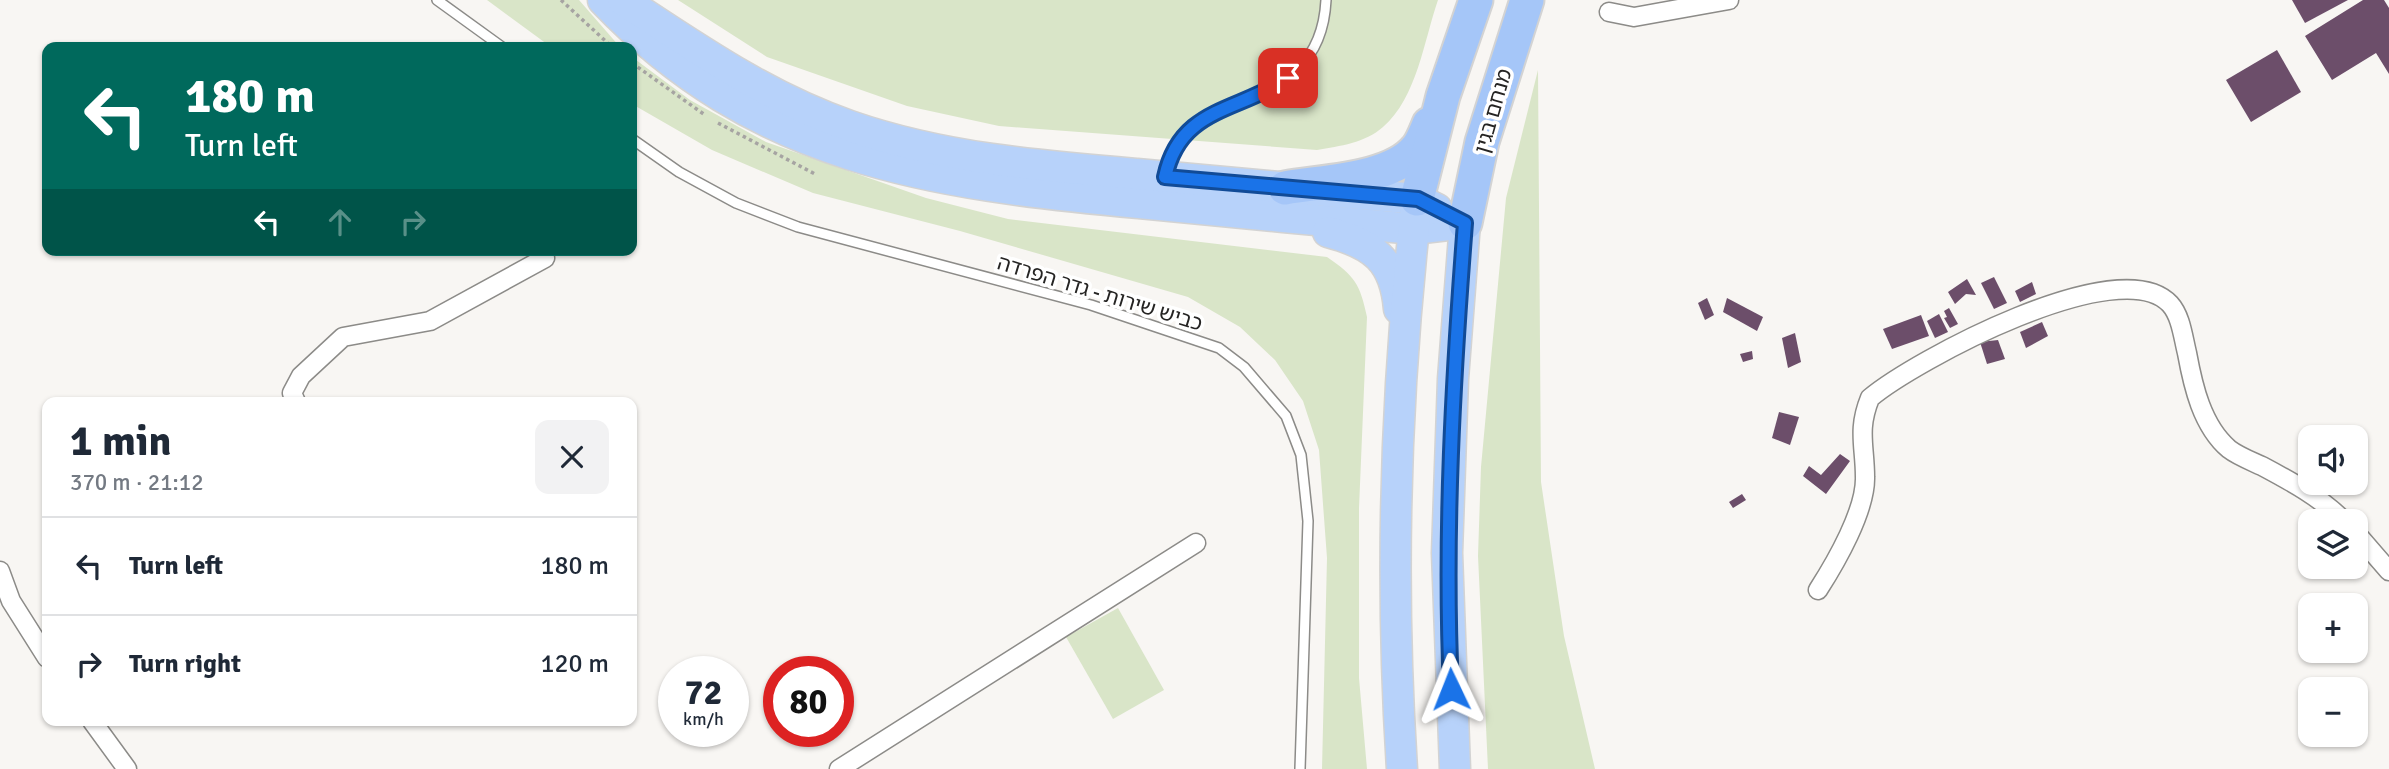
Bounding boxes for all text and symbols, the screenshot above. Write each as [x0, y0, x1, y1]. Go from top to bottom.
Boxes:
pin [1258, 48, 1318, 108]
icon: arrive [1269, 59, 1307, 97]
street label: מנחם בגין [1469, 65, 1518, 156]
text: 180 m [185, 66, 315, 126]
icon: left [70, 70, 161, 161]
text: Turn left [185, 126, 298, 165]
icon: left [248, 203, 286, 241]
icon: ahead [321, 203, 359, 241]
icon: right [394, 203, 432, 241]
street label: כביש שירות - גדר הפרדה [994, 249, 1206, 337]
text: 1 min [70, 416, 171, 467]
button: close [535, 420, 609, 494]
map controls [2298, 425, 2368, 747]
button: sound [2298, 425, 2368, 495]
text: 370 m · 21:12 [70, 468, 204, 497]
button: layers [2298, 509, 2368, 579]
icon: left [70, 547, 108, 585]
text: Turn left [129, 550, 223, 582]
text: 180 m [540, 550, 609, 582]
button: + [2298, 593, 2368, 663]
icon: right [70, 645, 108, 683]
text: Turn right [129, 648, 241, 680]
text: 120 m [540, 648, 609, 680]
position arrow [1414, 652, 1488, 726]
speed limit sign: 80 [763, 656, 854, 747]
text: 72 [685, 671, 722, 714]
button: − [2298, 677, 2368, 747]
text: km/h [683, 708, 724, 730]

